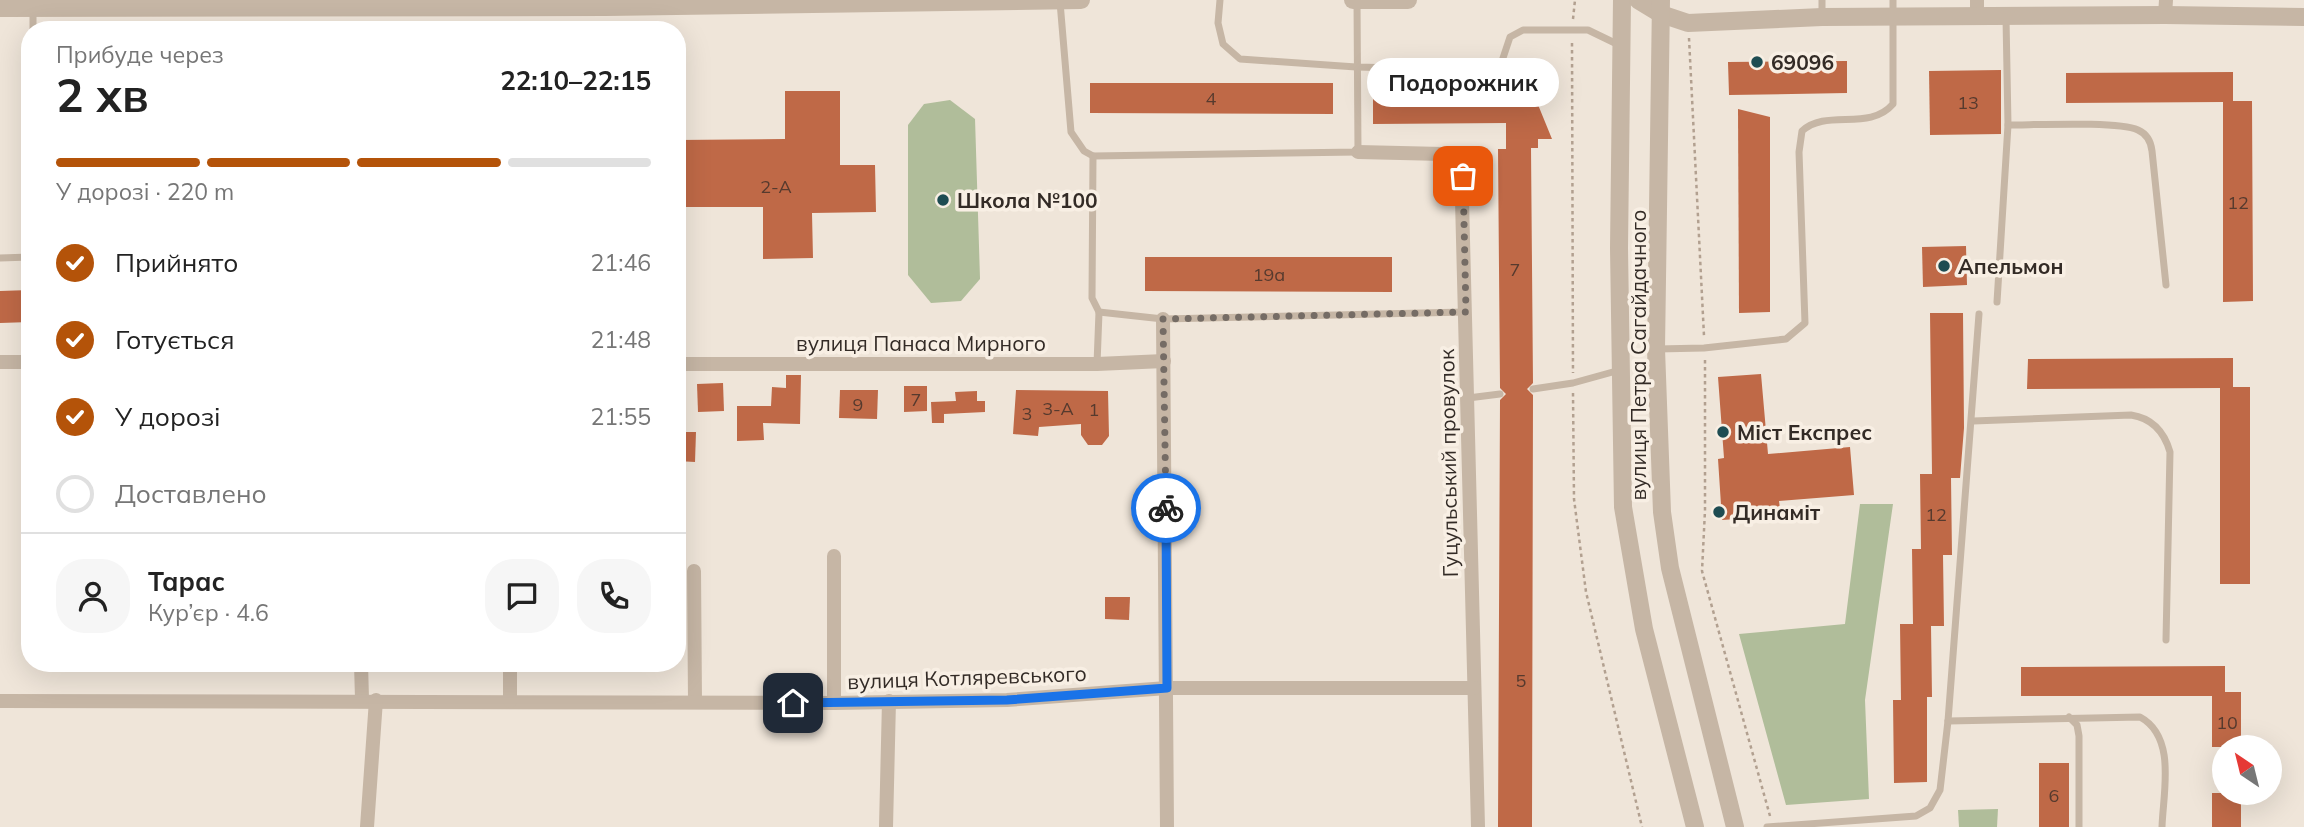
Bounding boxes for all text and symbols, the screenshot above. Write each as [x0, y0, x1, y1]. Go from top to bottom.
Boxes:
text: Прибуде через [56, 40, 224, 69]
place label: 69096 [1771, 49, 1834, 75]
marker: 69096 [1749, 54, 1765, 70]
callout: Подорожник [1367, 57, 1559, 106]
text: 22:10–22:15 [500, 64, 651, 97]
text: 2 хв [56, 66, 149, 124]
text: Подорожник [1388, 68, 1538, 97]
house number: 4 [1206, 87, 1217, 110]
house number: 13 [1957, 91, 1979, 114]
pin [1433, 146, 1493, 206]
icon: bag [1444, 157, 1482, 195]
house number: 2-А [760, 175, 792, 198]
text: У дорозі · 220 m [56, 177, 234, 206]
place label: Школа №100 [957, 187, 1098, 213]
house number: 12 [2227, 191, 2249, 214]
marker: Школа №100 [935, 192, 951, 208]
street label: вулиця Петра Сагайдачного [1625, 210, 1651, 500]
icon: check [56, 244, 94, 282]
text: Прийнято [115, 246, 238, 279]
text: 21:46 [591, 248, 651, 277]
place label: Апельмон [1958, 253, 2063, 279]
house number: 7 [1510, 258, 1520, 281]
marker: Апельмон [1936, 258, 1952, 274]
house number: 19а [1253, 263, 1285, 286]
icon: check [56, 321, 94, 359]
text: Готується [115, 323, 234, 356]
text: 21:48 [591, 325, 651, 354]
street label: вулиця Панаса Мирного [796, 330, 1046, 356]
street label: Гуцульський провулок [1433, 348, 1463, 577]
house number: 7 [911, 388, 921, 411]
house number: 9 [853, 393, 863, 416]
house number: 3-А [1042, 397, 1074, 420]
icon: check [56, 398, 94, 436]
house number: 1 [1089, 398, 1099, 421]
text: У дорозі [115, 400, 221, 433]
text: 21:55 [591, 402, 651, 431]
house number: 3 [1022, 402, 1032, 425]
place label: Міст Експрес [1737, 419, 1872, 445]
marker: Міст Експрес [1715, 424, 1731, 440]
courier [1131, 473, 1201, 543]
text: Доставлено [115, 477, 267, 510]
icon: bike [1147, 489, 1185, 527]
place label: Динаміт [1733, 499, 1821, 525]
house number: 12 [1925, 503, 1947, 526]
marker: Динаміт [1711, 504, 1727, 520]
button: person [56, 559, 130, 633]
button: chat [485, 559, 559, 633]
button: phone [577, 559, 651, 633]
text: Тарас [148, 565, 225, 598]
text: Кур’єр · 4.6 [148, 598, 269, 627]
street label: вулиця Котляревського [847, 660, 1087, 694]
house number: 5 [1516, 669, 1527, 692]
pin [763, 673, 823, 733]
icon: home [774, 684, 812, 722]
house number: 10 [2216, 711, 2238, 734]
north arrow [2212, 735, 2282, 805]
map controls [2212, 735, 2282, 805]
house number: 6 [2049, 784, 2059, 807]

